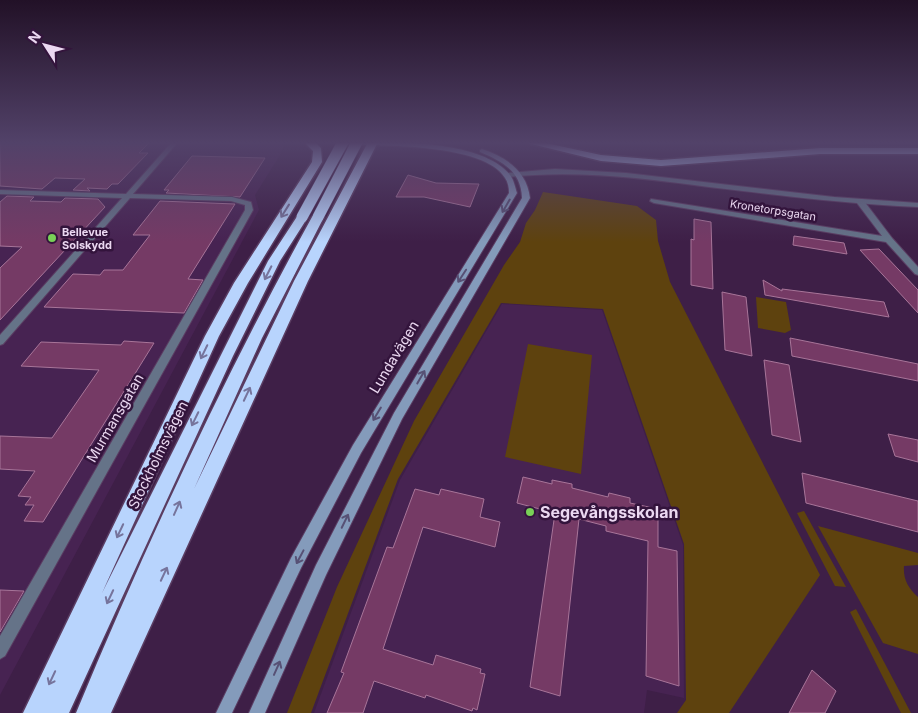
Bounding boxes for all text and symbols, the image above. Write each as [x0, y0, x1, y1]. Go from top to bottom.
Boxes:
north arrow [20, 20, 70, 70]
text: N [24, 28, 44, 46]
street label: Kronetorpsgatan [729, 196, 817, 224]
one-way arrow [501, 198, 510, 213]
one-way arrow [280, 204, 290, 218]
place label: Bellevue Solskydd [62, 225, 112, 252]
marker: Bellevue Solskydd [46, 232, 58, 244]
one-way arrow [263, 266, 273, 281]
one-way arrow [457, 268, 467, 282]
street label: Lundavägen [365, 317, 422, 396]
one-way arrow [199, 344, 209, 359]
street label: Murmansgatan [82, 370, 147, 465]
one-way arrow [416, 371, 426, 385]
one-way arrow [242, 387, 252, 402]
street label: Stockholmsvägen [124, 398, 191, 511]
one-way arrow [372, 407, 382, 421]
one-way arrow [190, 411, 199, 426]
one-way arrow [172, 501, 182, 516]
place label: Segevångsskolan [540, 502, 678, 522]
marker: Segevångsskolan [524, 506, 536, 518]
one-way arrow [341, 514, 350, 529]
one-way arrow [115, 523, 125, 538]
one-way arrow [295, 549, 304, 564]
one-way arrow [160, 567, 169, 582]
one-way arrow [105, 589, 114, 604]
one-way arrow [273, 661, 282, 676]
one-way arrow [46, 670, 56, 685]

